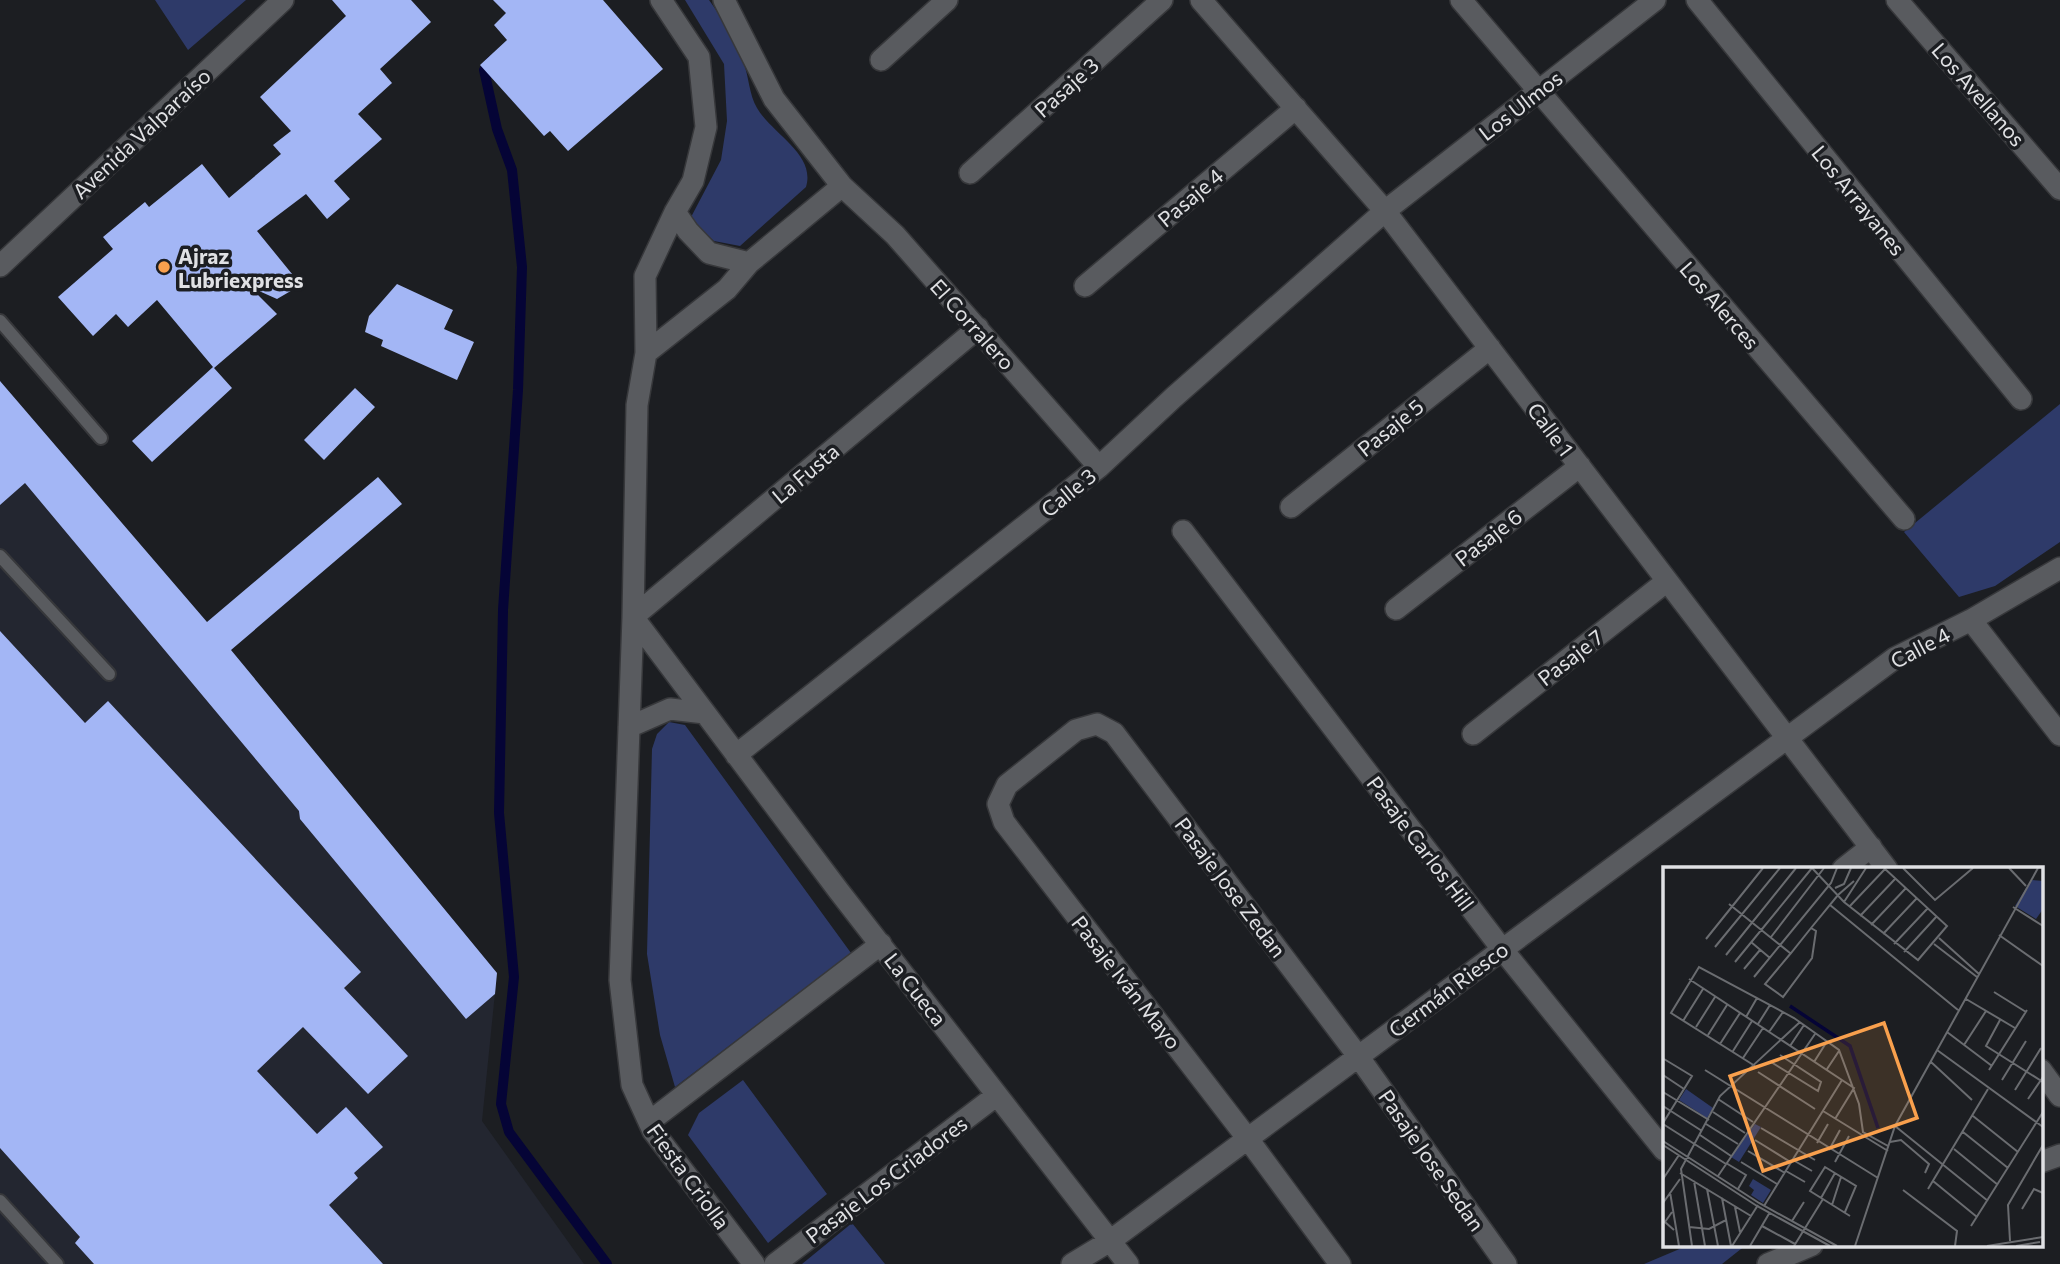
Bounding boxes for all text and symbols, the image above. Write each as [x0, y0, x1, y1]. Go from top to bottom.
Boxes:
street label: Los Avellanos [1927, 37, 2031, 151]
street label: Pasaje 3 [1029, 52, 1103, 122]
street label: Avenida Valparaíso [67, 63, 215, 203]
street label: Los Ulmos [1473, 65, 1567, 145]
street label: Los Arrayanes [1807, 140, 1911, 260]
street label: Pasaje 4 [1152, 162, 1228, 232]
place label: Ajraz Lubriexpress [178, 243, 304, 292]
street label: Los Alerces [1675, 256, 1765, 354]
marker: Ajraz Lubriexpress [156, 259, 172, 275]
street label: El Corralero [926, 274, 1020, 374]
street label: Pasaje 5 [1352, 393, 1428, 461]
street label: Calle 1 [1523, 397, 1579, 461]
street label: La Fusta [766, 438, 844, 508]
street label: Calle 3 [1036, 462, 1100, 522]
street label: Pasaje 6 [1450, 503, 1526, 571]
street label: Calle 4 [1886, 621, 1954, 673]
street label: Pasaje 7 [1532, 624, 1608, 690]
street label: Pasaje Carlos Hill [1362, 771, 1480, 915]
street label: Pasaje Jose Zedan [1170, 812, 1292, 962]
inset map [1663, 867, 2042, 1246]
street label: Pasaje Iván Mayo [1067, 910, 1187, 1054]
street label: Germán Riesco [1383, 936, 1513, 1042]
street label: La Cueca [880, 948, 952, 1030]
street label: Pasaje Jose Sedan [1374, 1085, 1490, 1235]
street label: Pasaje Los Criadores [800, 1110, 972, 1248]
street label: Fiesta Criolla [642, 1118, 736, 1234]

